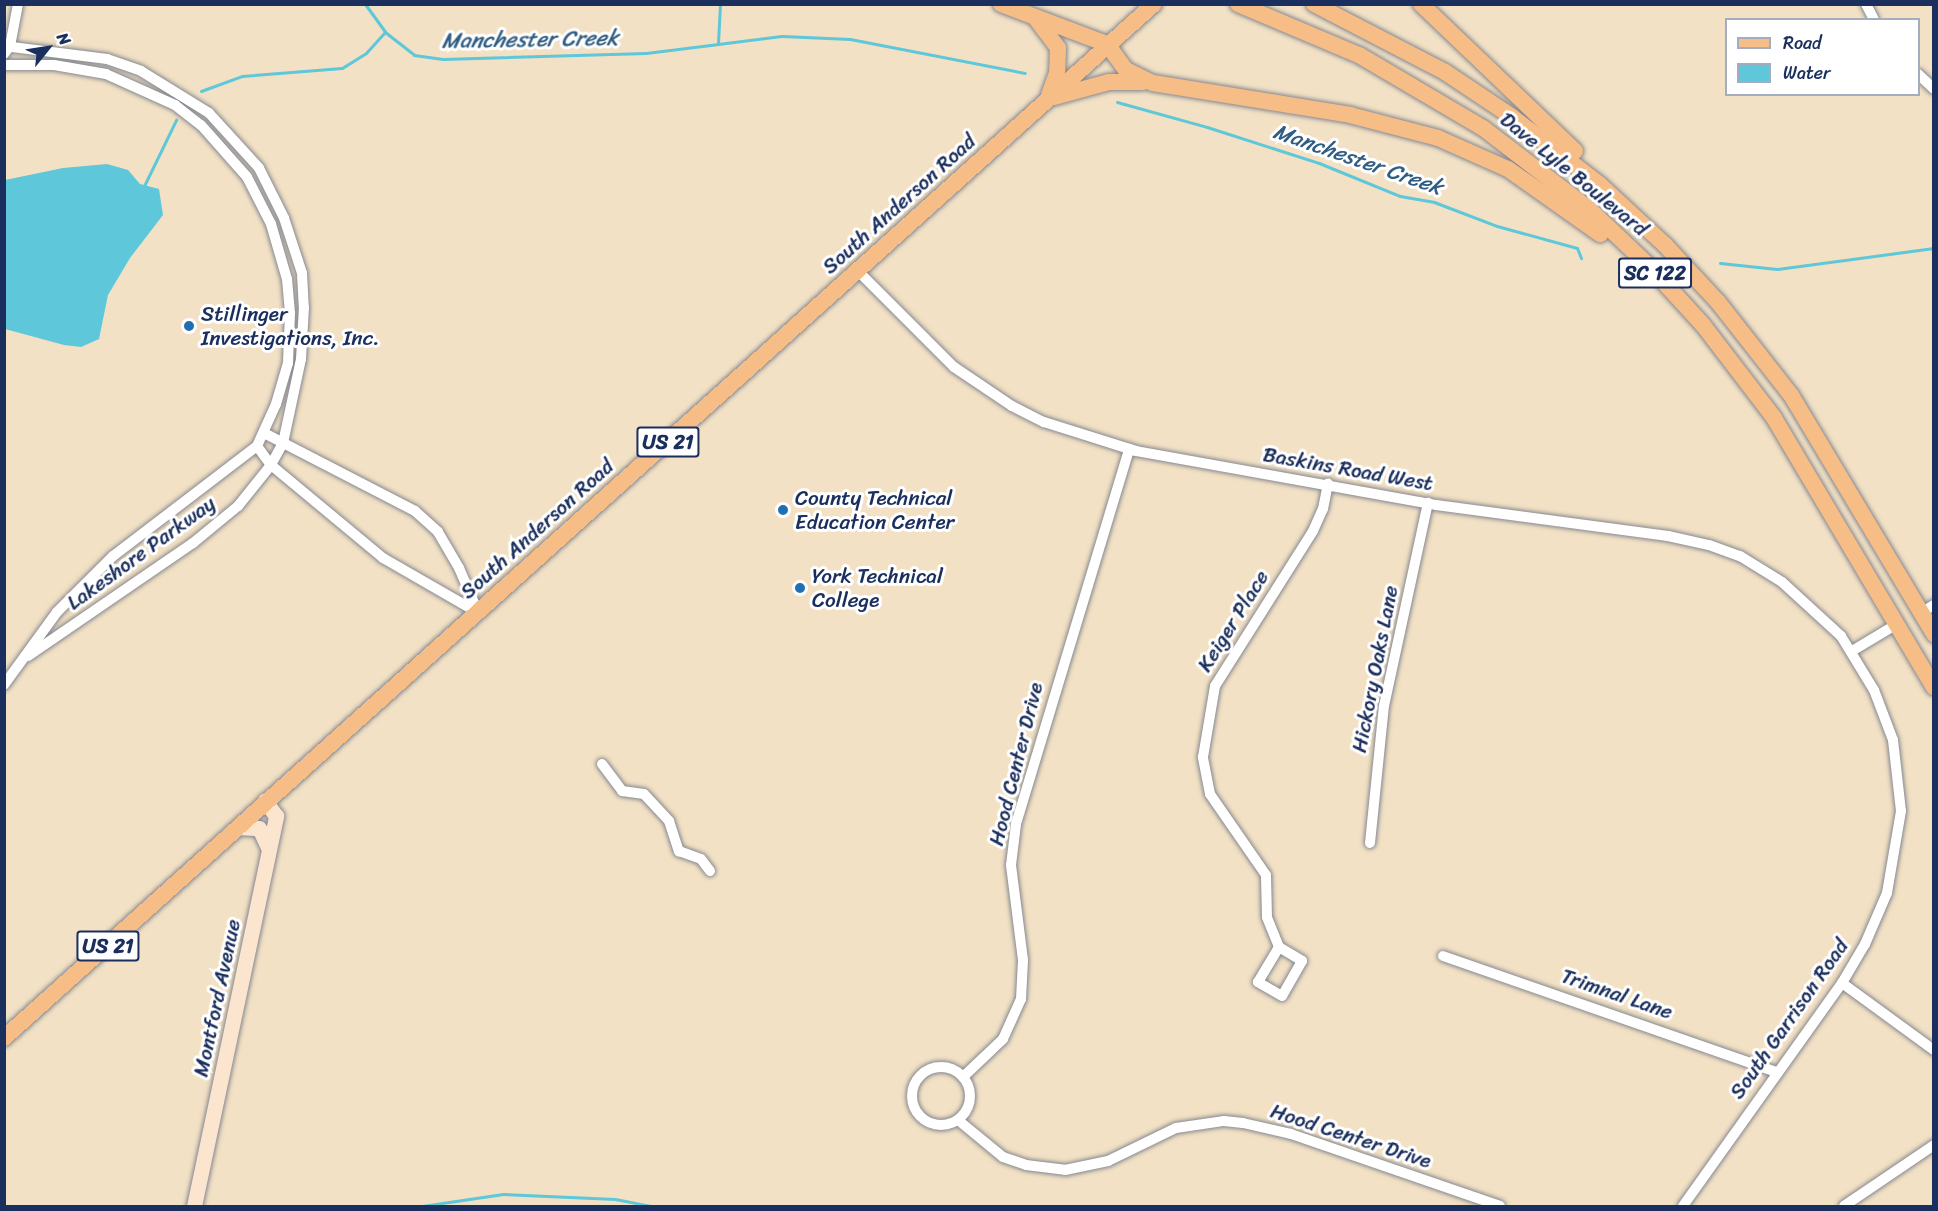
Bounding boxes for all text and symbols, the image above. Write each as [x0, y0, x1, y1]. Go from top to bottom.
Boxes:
north arrow [18, 18, 78, 78]
legend [1725, 18, 1920, 96]
water label: Manchester Creek [441, 24, 619, 54]
text: N [49, 27, 79, 51]
text: Road [1783, 27, 1822, 59]
text: Water [1783, 57, 1830, 89]
street label: Dave Lyle Boulevard [1495, 107, 1653, 241]
water label: Manchester Creek [1270, 118, 1446, 200]
street label: South Anderson Road [817, 128, 981, 280]
road number: SC 122 [1618, 256, 1692, 290]
place label: Stillinger Investigations, Inc. [201, 301, 379, 351]
marker: Stillinger Investigations, Inc. [182, 319, 196, 333]
road number: US 21 [635, 425, 701, 459]
street label: Baskins Road West [1261, 442, 1435, 496]
street label: South Anderson Road [455, 453, 619, 605]
place label: County Technical Education Center [795, 485, 956, 535]
street label: Lakeshore Parkway [62, 491, 220, 615]
marker: County Technical Education Center [776, 503, 790, 517]
place label: York Technical College [812, 563, 944, 613]
street label: Keiger Place [1192, 566, 1274, 676]
marker: York Technical College [793, 581, 807, 595]
street label: Hickory Oaks Lane [1346, 583, 1404, 755]
street label: Hood Center Drive [983, 679, 1049, 849]
street label: Montford Avenue [188, 917, 246, 1079]
road number: US 21 [75, 929, 141, 963]
street label: South Garrison Road [1725, 935, 1853, 1103]
street label: Trimnal Lane [1558, 963, 1676, 1025]
street label: Hood Center Drive [1266, 1098, 1436, 1174]

